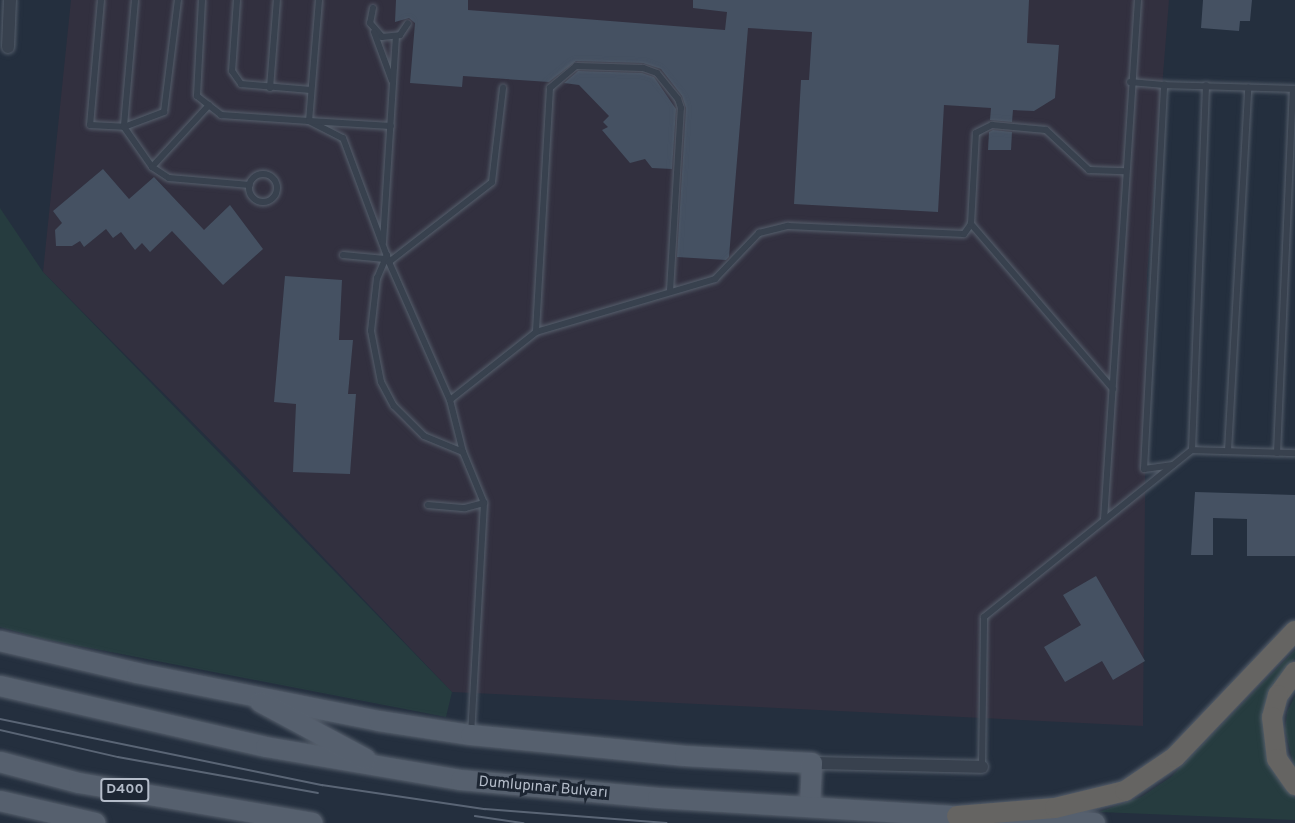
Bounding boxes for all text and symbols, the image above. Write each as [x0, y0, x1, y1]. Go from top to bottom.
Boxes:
street label: Dumlupınar Bulvarı [478, 773, 608, 803]
road number: D400 [100, 779, 150, 801]

